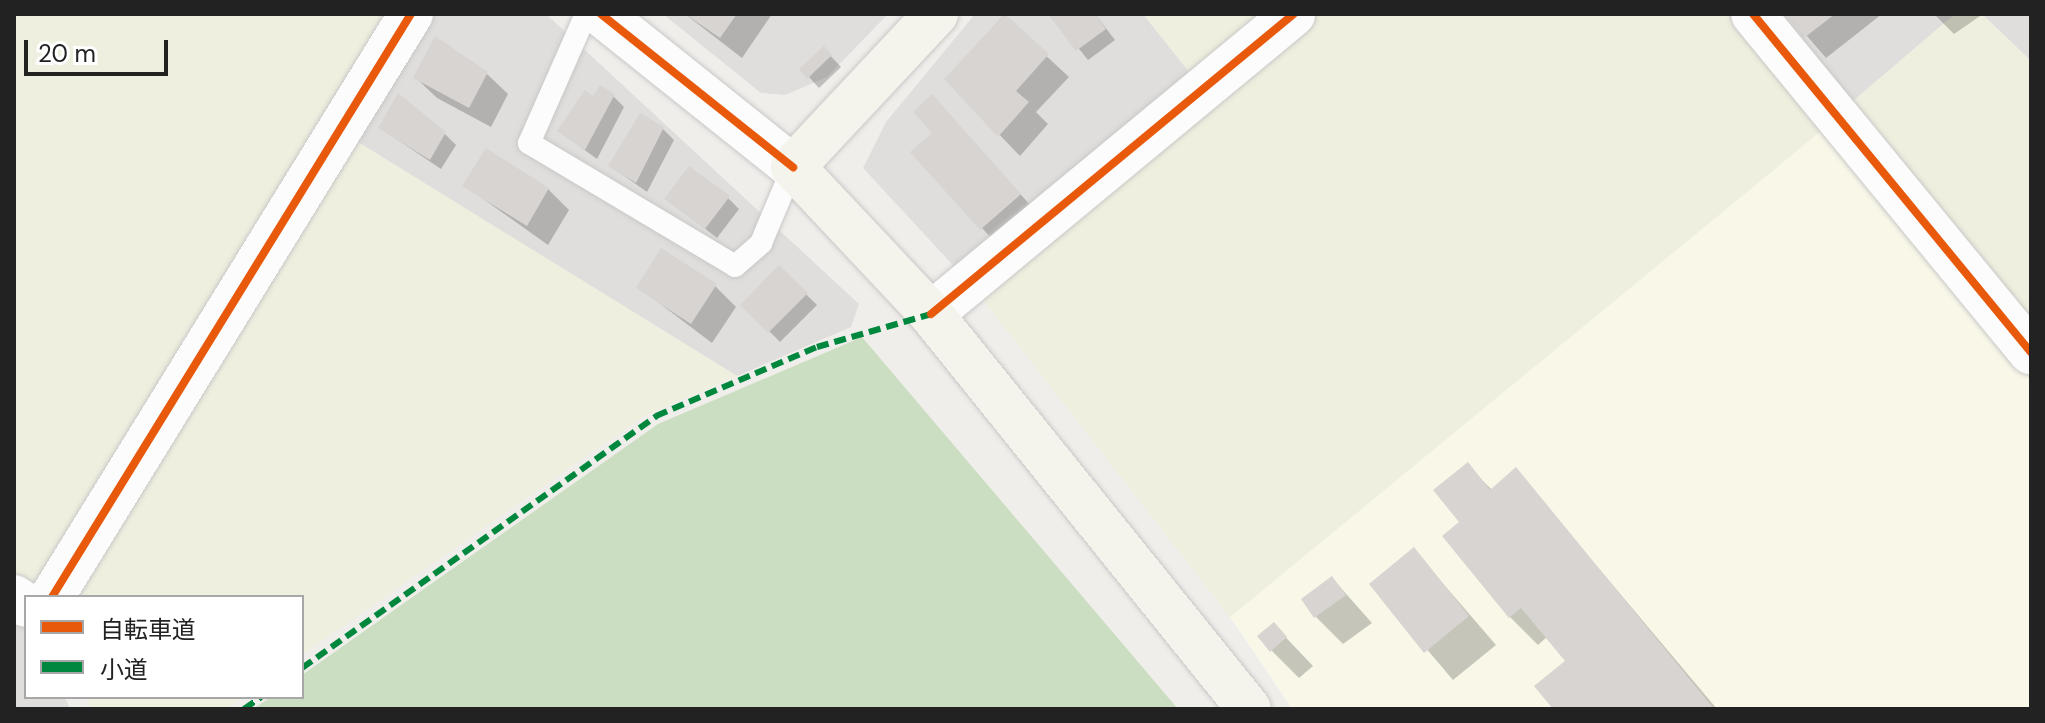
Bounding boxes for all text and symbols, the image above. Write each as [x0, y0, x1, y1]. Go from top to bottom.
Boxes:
scale bar [28, 24, 172, 74]
text: 20 m [38, 38, 96, 69]
legend [24, 595, 304, 699]
text: 自転車道 [100, 614, 196, 645]
text: 小道 [100, 654, 148, 685]

